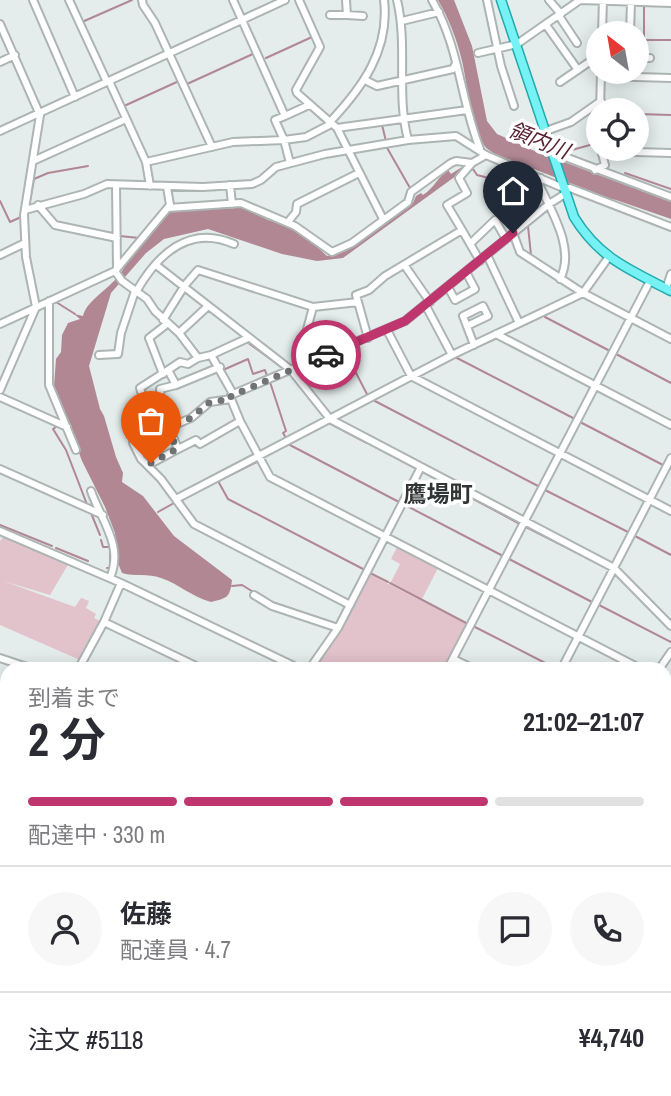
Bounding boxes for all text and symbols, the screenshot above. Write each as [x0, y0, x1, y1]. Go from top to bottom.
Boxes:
north arrow [586, 21, 649, 84]
map controls [586, 21, 649, 161]
button: locate [586, 98, 649, 161]
water label: 領内川 [504, 115, 575, 166]
pin [483, 161, 543, 233]
icon: home [494, 172, 532, 210]
courier [291, 320, 361, 390]
icon: car [307, 336, 345, 374]
pin [121, 391, 181, 463]
icon: bag [132, 402, 170, 440]
district label: 鷹場町 [404, 478, 473, 509]
text: 到着まで [28, 682, 120, 713]
text: 21:02–21:07 [523, 704, 644, 739]
text: 2 分 [28, 708, 105, 770]
text: 配達中 · 330 m [28, 819, 165, 850]
button: person [28, 892, 102, 966]
button: chat [478, 892, 552, 966]
button: phone [570, 892, 644, 966]
text: 佐藤 [120, 896, 172, 931]
text: 配達員 · 4.7 [120, 934, 231, 965]
text: ¥4,740 [579, 1020, 644, 1055]
text: 注文 #5118 [28, 1022, 144, 1057]

